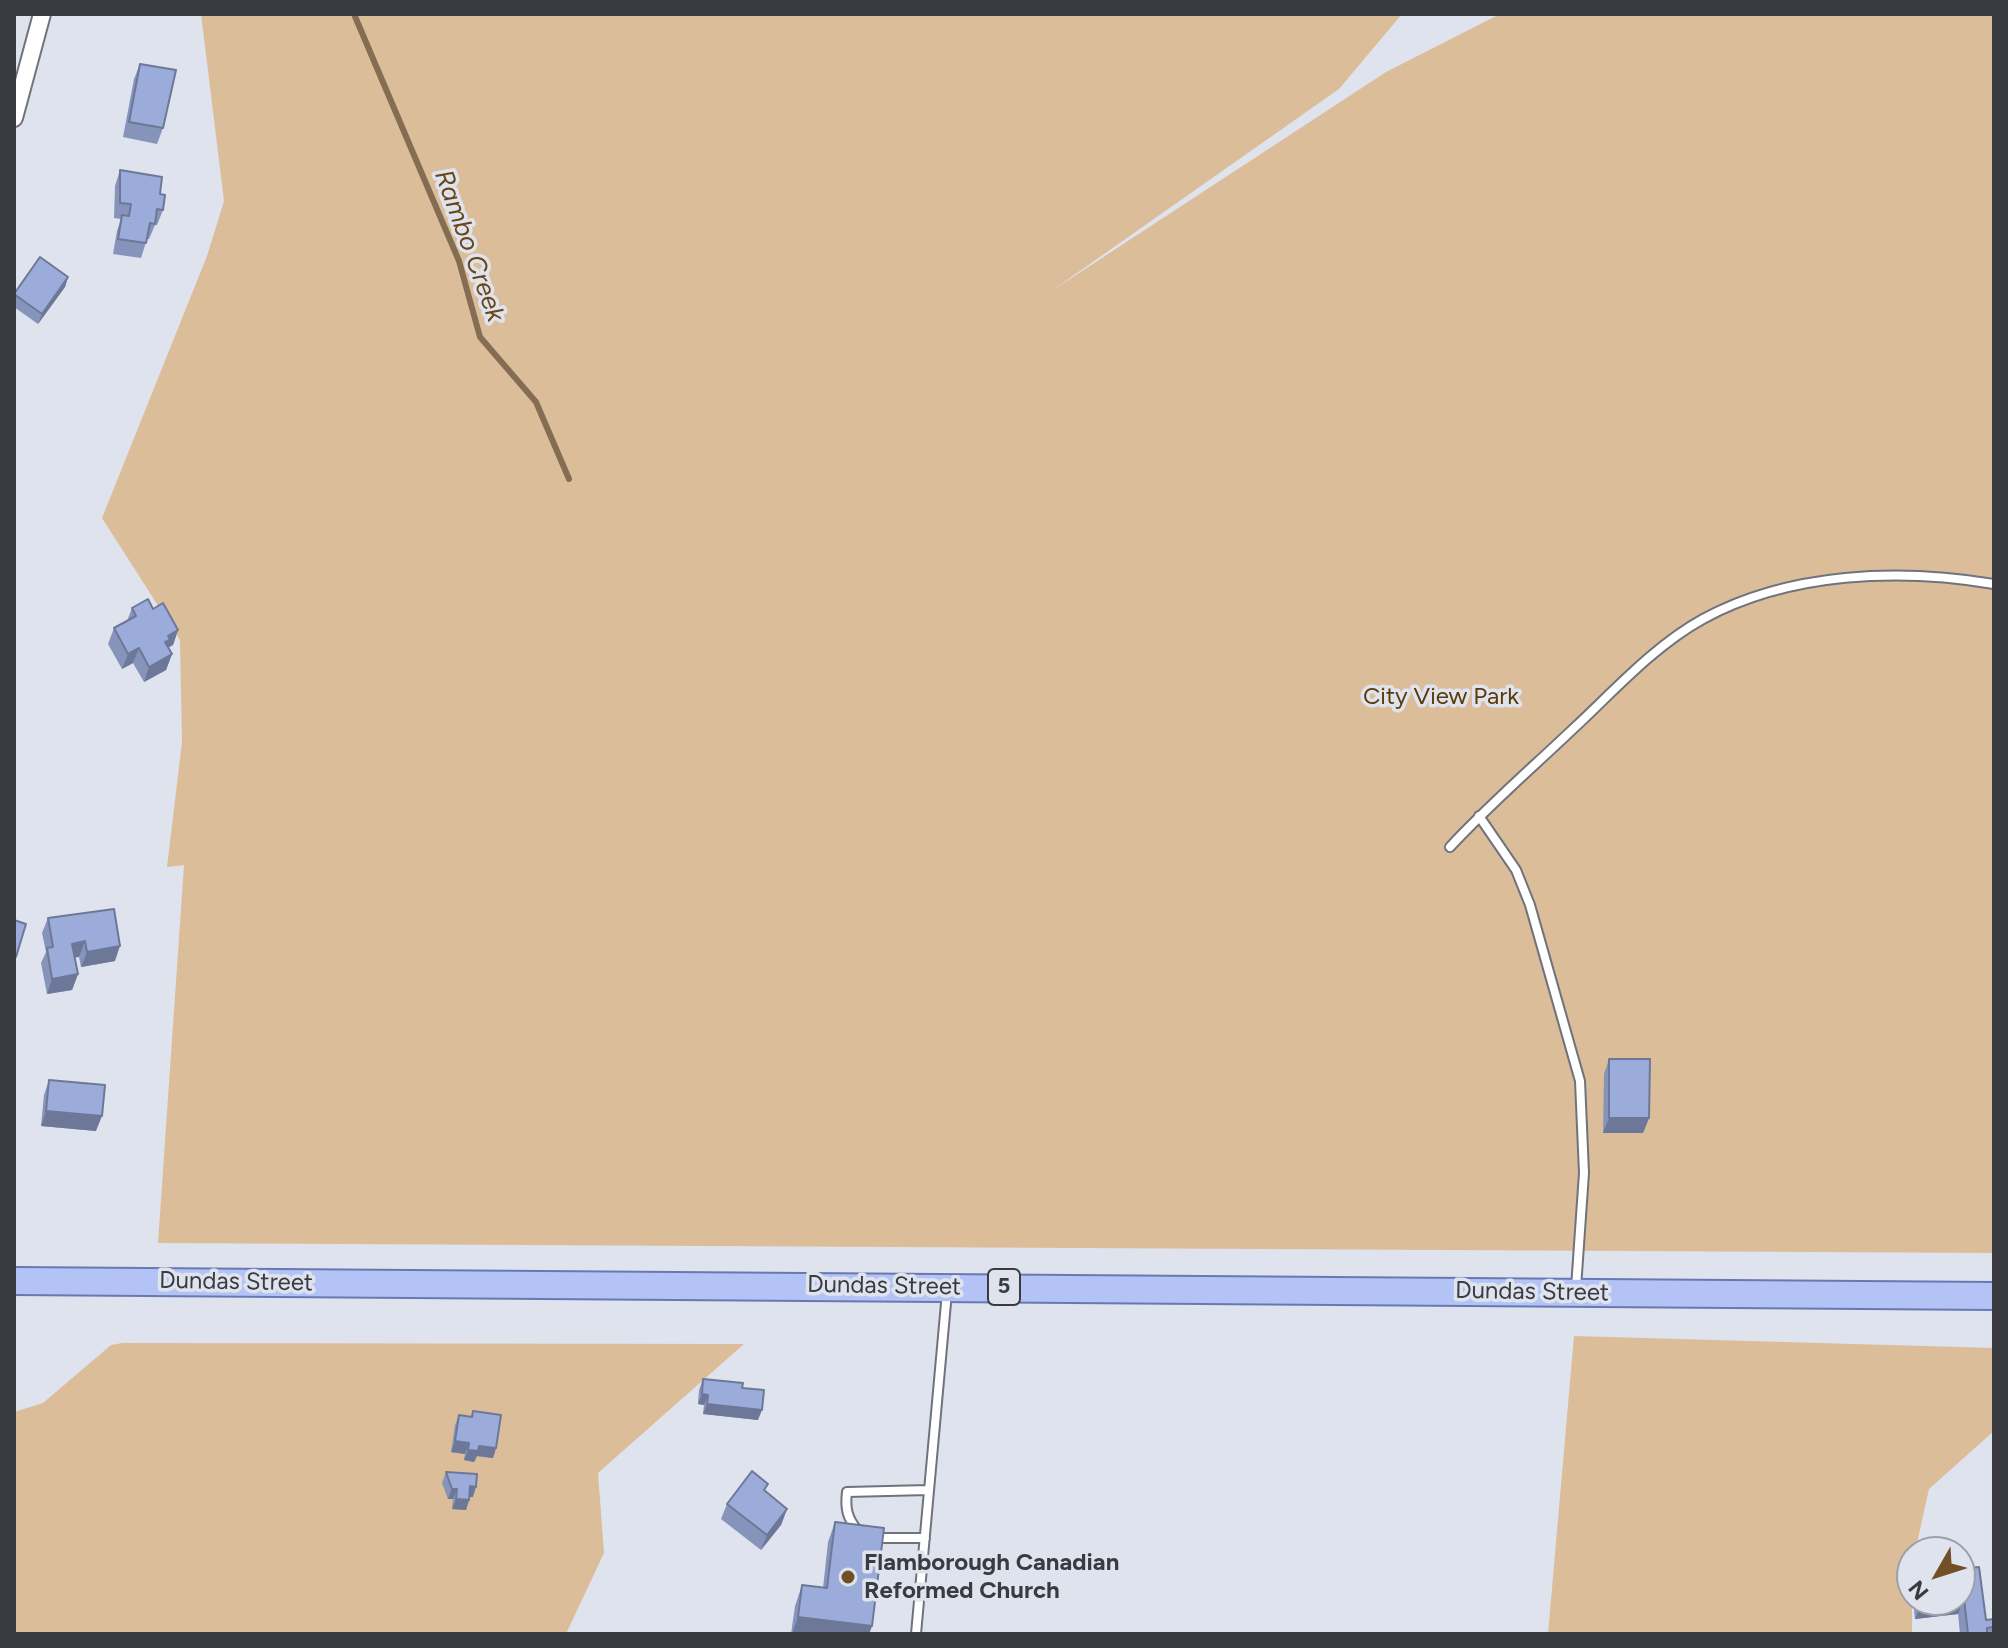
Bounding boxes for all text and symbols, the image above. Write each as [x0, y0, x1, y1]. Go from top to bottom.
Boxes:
water label: Rambo Creek [427, 166, 511, 326]
park label: City View Park [1363, 683, 1519, 711]
street label: Dundas Street [159, 1266, 313, 1298]
road number: 5 [988, 1269, 1020, 1305]
street label: Dundas Street [807, 1270, 961, 1302]
street label: Dundas Street [1455, 1276, 1609, 1308]
north arrow [1896, 1536, 1976, 1616]
place label: Flamborough Canadian Reformed Church [864, 1549, 1119, 1605]
marker: Flamborough Canadian Reformed Church [839, 1568, 857, 1586]
text: N [1903, 1575, 1934, 1605]

